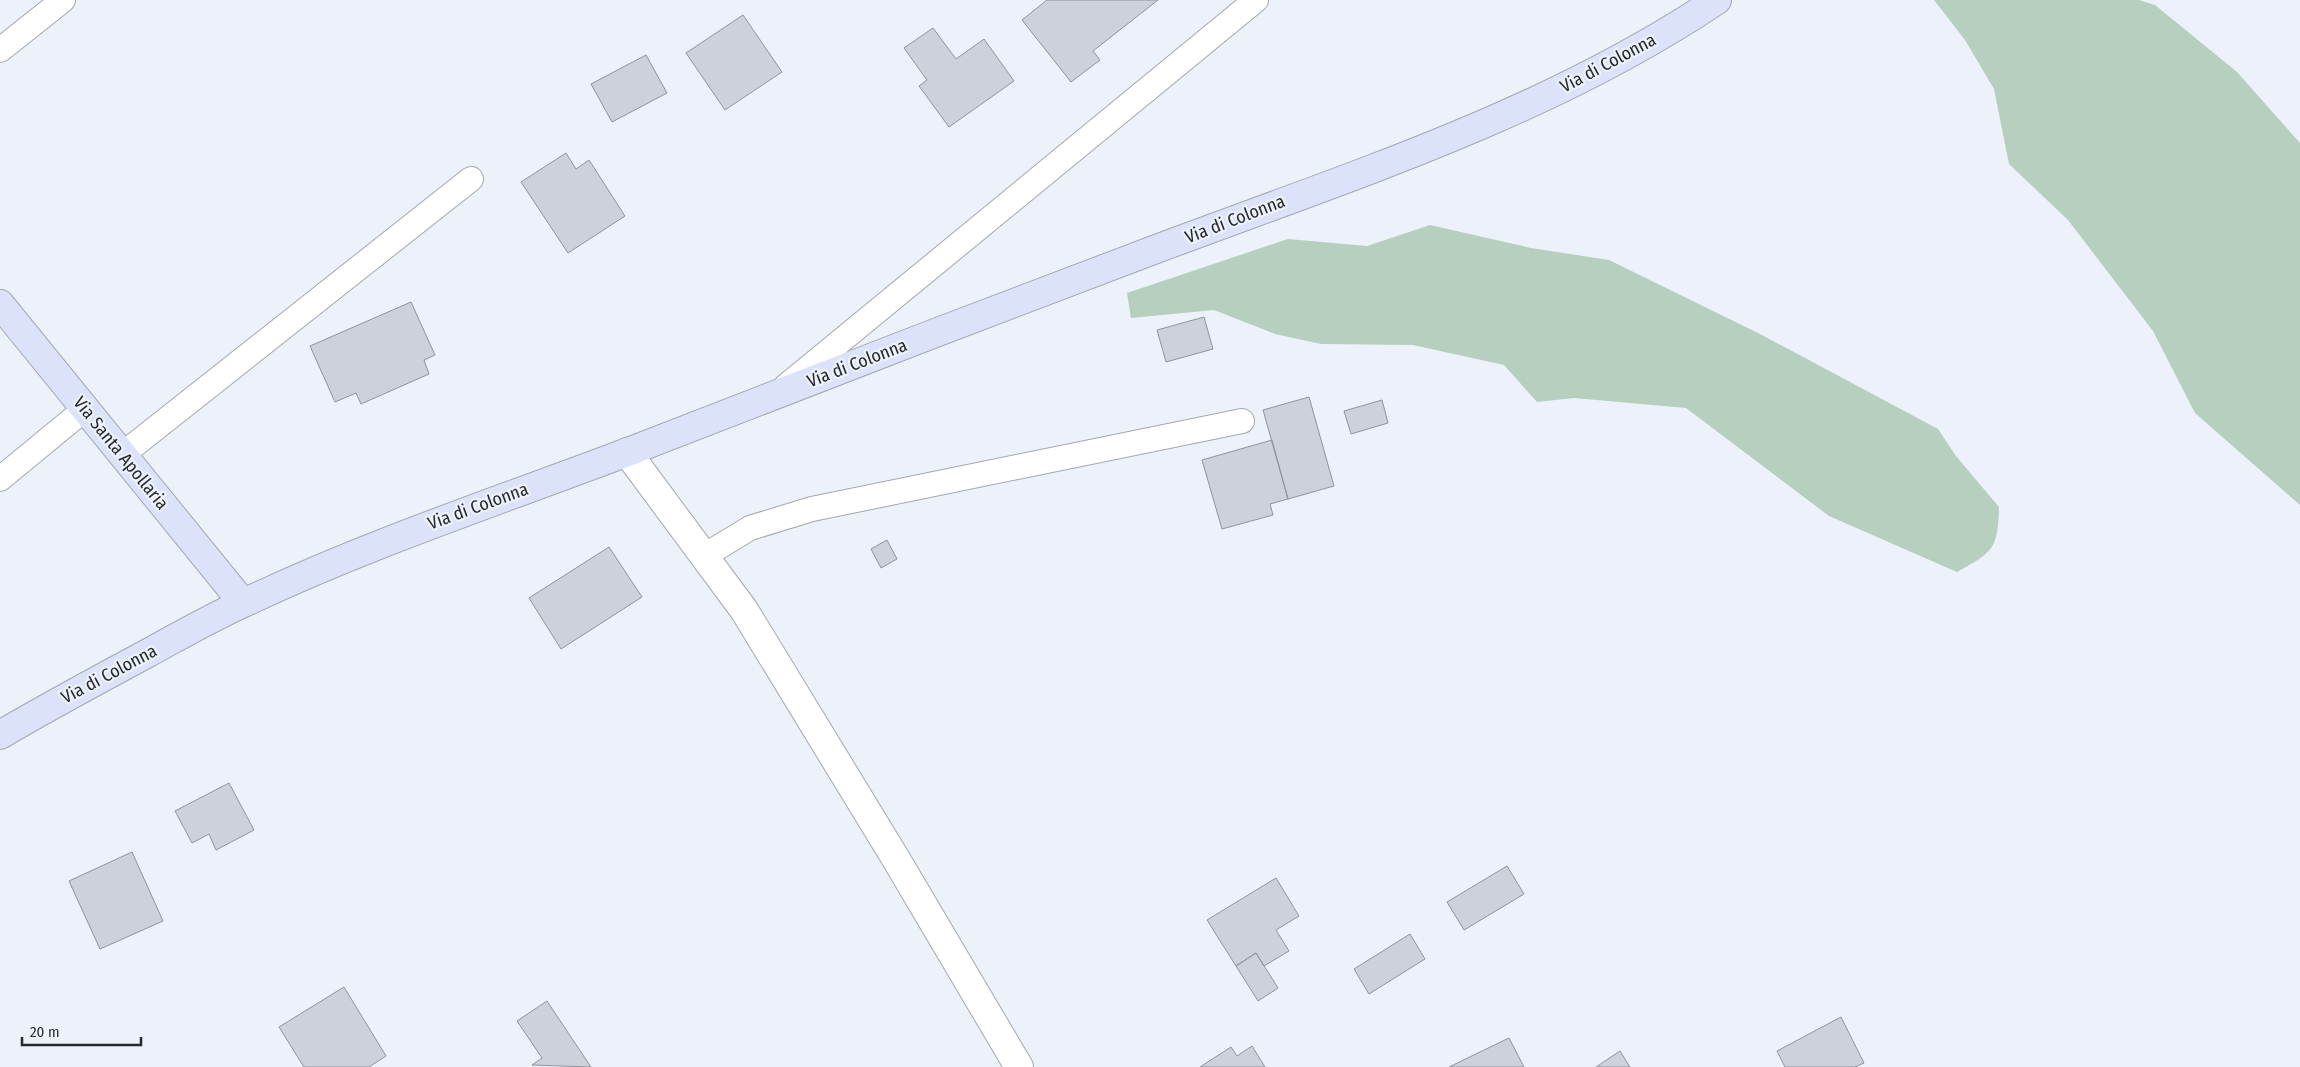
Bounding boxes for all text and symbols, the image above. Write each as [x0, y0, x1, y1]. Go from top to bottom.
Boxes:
street label: Via di Colonna [1556, 28, 1660, 97]
street label: Via di Colonna [1182, 190, 1288, 248]
street label: Via di Colonna [804, 334, 910, 392]
street label: Via Santa Apollaria [69, 392, 173, 514]
street label: Via di Colonna [425, 478, 531, 534]
street label: Via di Colonna [57, 639, 161, 708]
scale bar [22, 1014, 141, 1046]
text: 20 m [30, 1023, 60, 1041]

